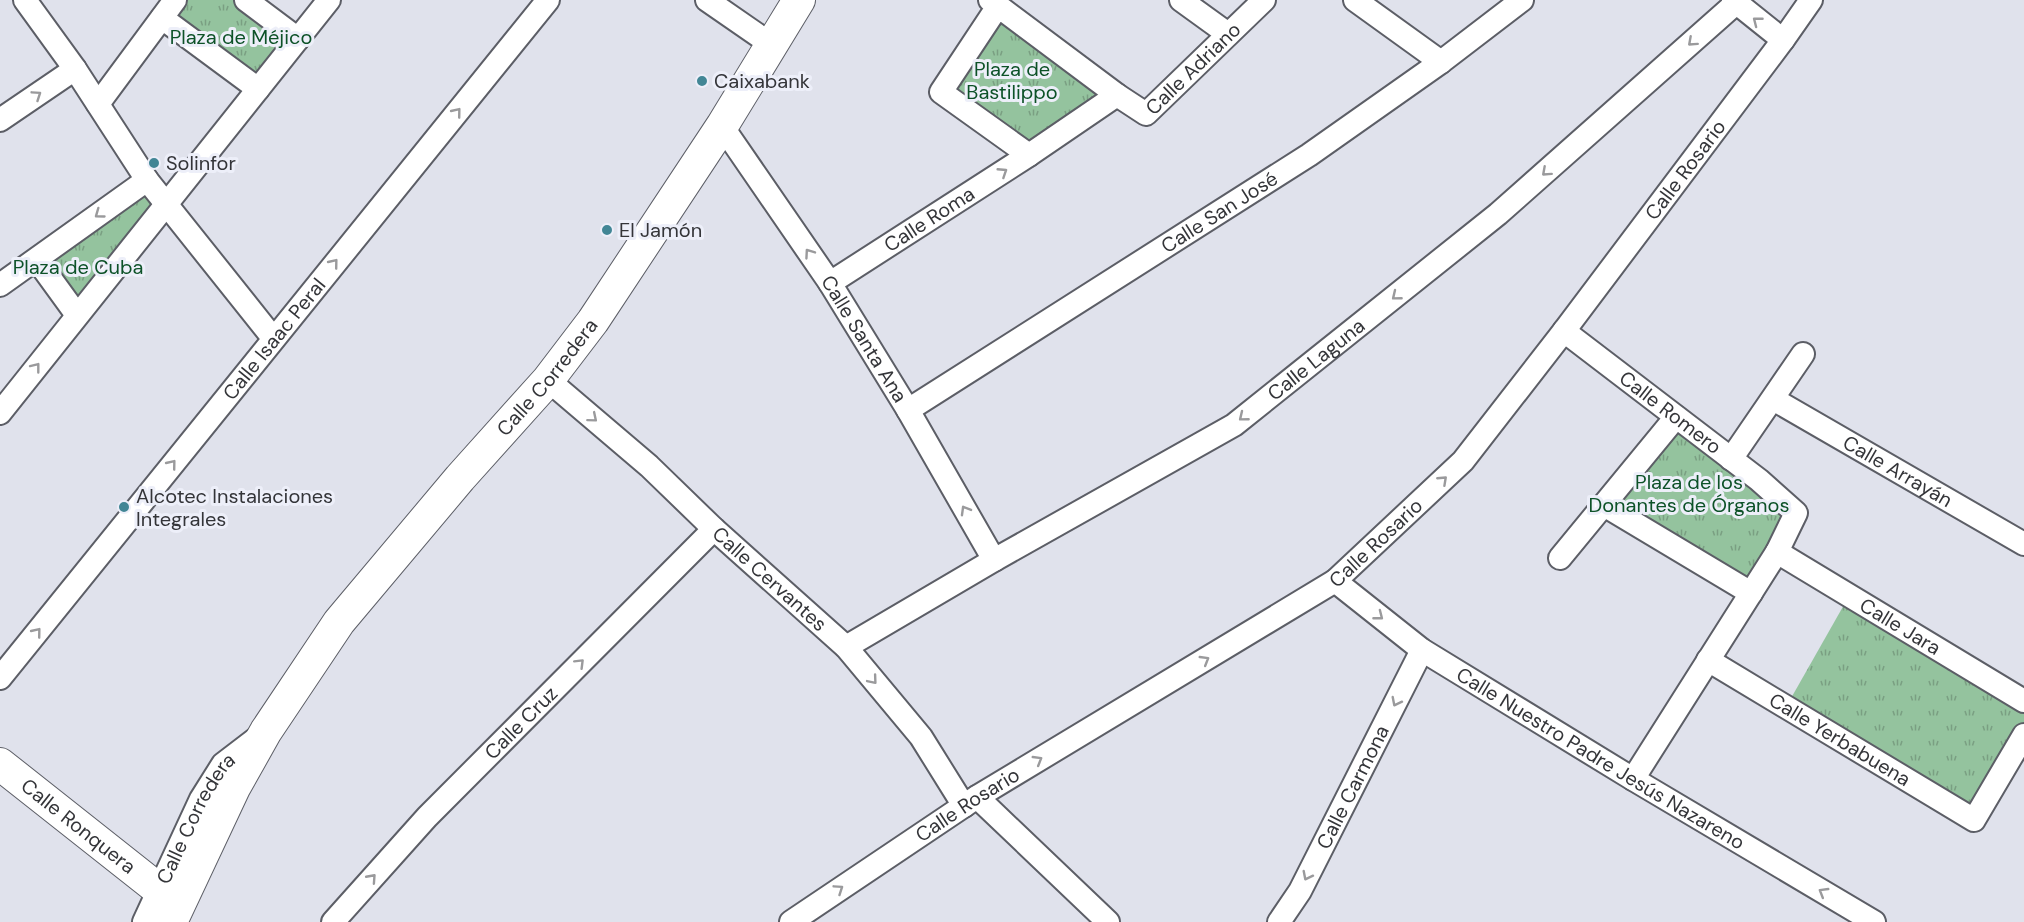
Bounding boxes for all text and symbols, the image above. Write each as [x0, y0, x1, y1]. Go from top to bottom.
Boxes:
street label: Calle Adriano [1140, 17, 1246, 121]
one-way arrow [1753, 17, 1764, 28]
park label: Plaza de Méjico [170, 24, 312, 50]
one-way arrow [1688, 35, 1699, 46]
park label: Plaza de Bastilippo [966, 56, 1058, 105]
place label: Caixabank [714, 68, 810, 94]
marker: Caixabank [695, 74, 709, 88]
one-way arrow [31, 91, 42, 102]
one-way arrow [450, 107, 461, 118]
street label: Calle Rosario [1639, 114, 1731, 225]
place label: Solinfor [166, 150, 236, 176]
marker: Solinfor [147, 156, 161, 170]
one-way arrow [1542, 164, 1553, 175]
street label: Calle San José [1156, 165, 1283, 259]
one-way arrow [996, 168, 1007, 179]
street label: Calle Roma [879, 180, 979, 258]
one-way arrow [95, 207, 106, 218]
place label: El Jamón [619, 217, 702, 243]
marker: El Jamón [600, 223, 614, 237]
one-way arrow [805, 249, 817, 259]
park label: Plaza de Cuba [13, 254, 143, 280]
one-way arrow [327, 259, 338, 270]
street label: Calle Santa Ana [815, 270, 913, 407]
street label: Calle Isaac Peral [217, 273, 331, 405]
one-way arrow [1391, 288, 1402, 299]
street label: Calle Corredera [491, 313, 603, 442]
street label: Calle Laguna [1262, 313, 1370, 406]
one-way arrow [29, 363, 40, 374]
street label: Calle Romero [1614, 365, 1727, 460]
one-way arrow [1239, 410, 1250, 421]
one-way arrow [586, 411, 597, 422]
street label: Calle Arrayán [1838, 429, 1957, 513]
one-way arrow [165, 460, 176, 471]
park label: Plaza de los Donantes de Órganos [1588, 469, 1790, 518]
one-way arrow [1436, 476, 1446, 487]
place label: Alcotec Instalaciones Integrales [136, 483, 333, 532]
street label: Calle Rosario [1323, 493, 1428, 593]
marker: Alcotec Instalaciones Integrales [117, 500, 131, 514]
one-way arrow [961, 505, 972, 516]
street label: Calle Cervantes [707, 521, 833, 637]
street label: Calle Jara [1855, 592, 1946, 661]
one-way arrow [1372, 608, 1383, 619]
one-way arrow [29, 628, 40, 639]
one-way arrow [1199, 655, 1209, 667]
one-way arrow [573, 659, 584, 670]
street label: Calle Nuestro Padre Jesús Nazareno [1452, 661, 1750, 855]
one-way arrow [866, 673, 877, 684]
street label: Calle Cruz [479, 681, 563, 765]
street label: Calle Yerbabuena [1764, 687, 1916, 792]
one-way arrow [1391, 696, 1403, 707]
street label: Calle Carmona [1310, 721, 1395, 853]
street label: Calle Corredera [150, 747, 240, 888]
one-way arrow [1032, 756, 1042, 768]
street label: Calle Rosario [910, 761, 1024, 848]
street label: Calle Ronquera [16, 773, 141, 879]
one-way arrow [1303, 870, 1315, 881]
one-way arrow [365, 874, 376, 885]
one-way arrow [833, 885, 843, 897]
one-way arrow [1819, 888, 1829, 900]

